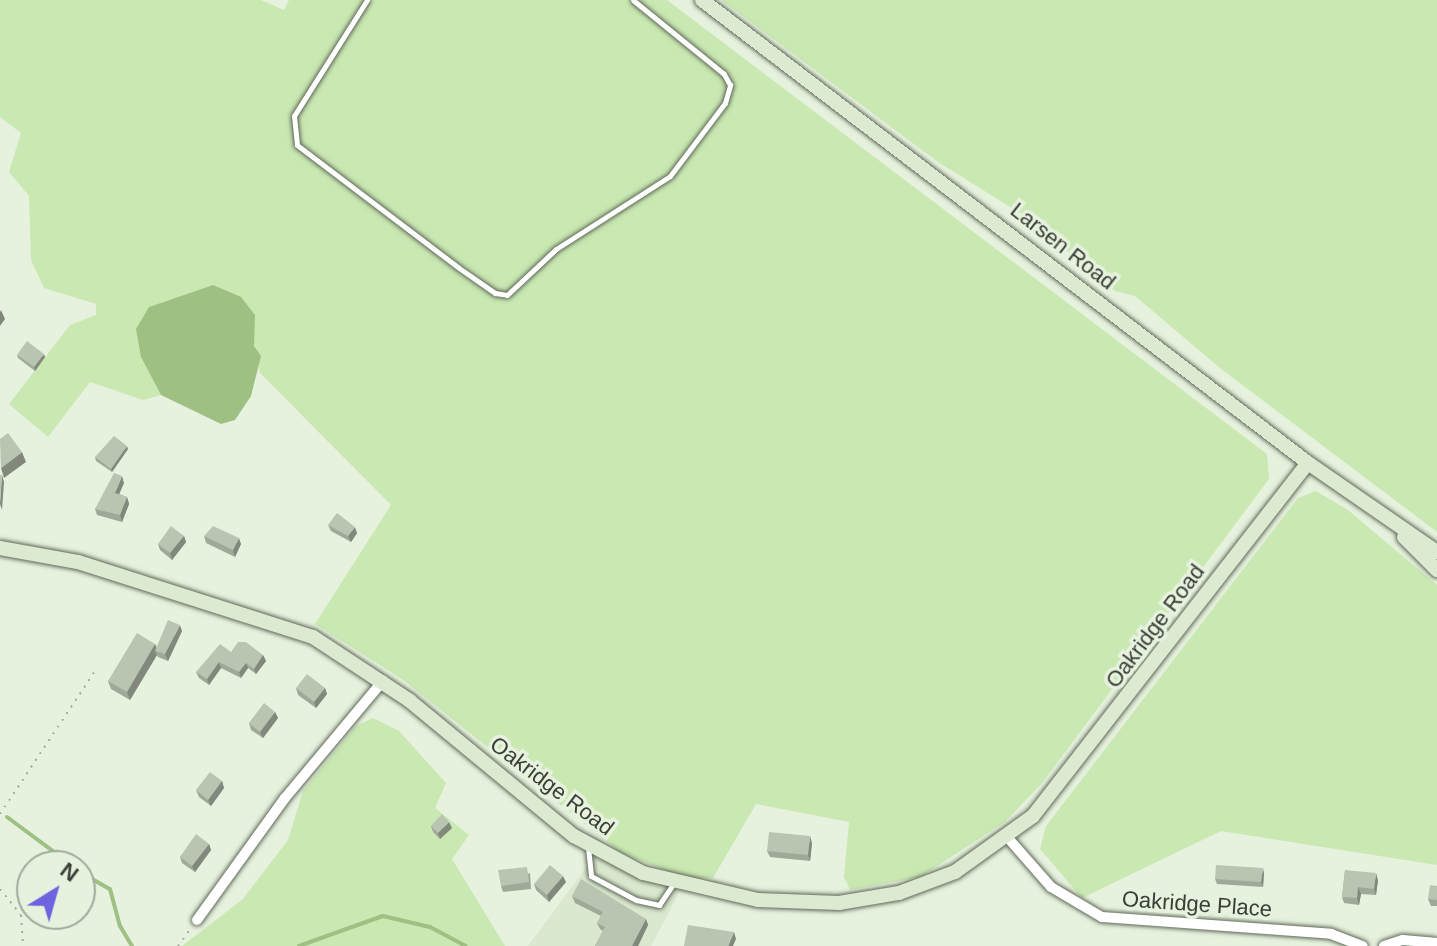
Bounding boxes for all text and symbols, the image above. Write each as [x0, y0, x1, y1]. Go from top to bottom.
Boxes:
street label: Larsen Road [1005, 197, 1121, 295]
street label: Oakridge Road [1100, 559, 1210, 693]
street label: Oakridge Road [485, 731, 619, 841]
north arrow [16, 850, 96, 930]
text: N [56, 857, 83, 887]
street label: Oakridge Place [1121, 886, 1273, 922]

